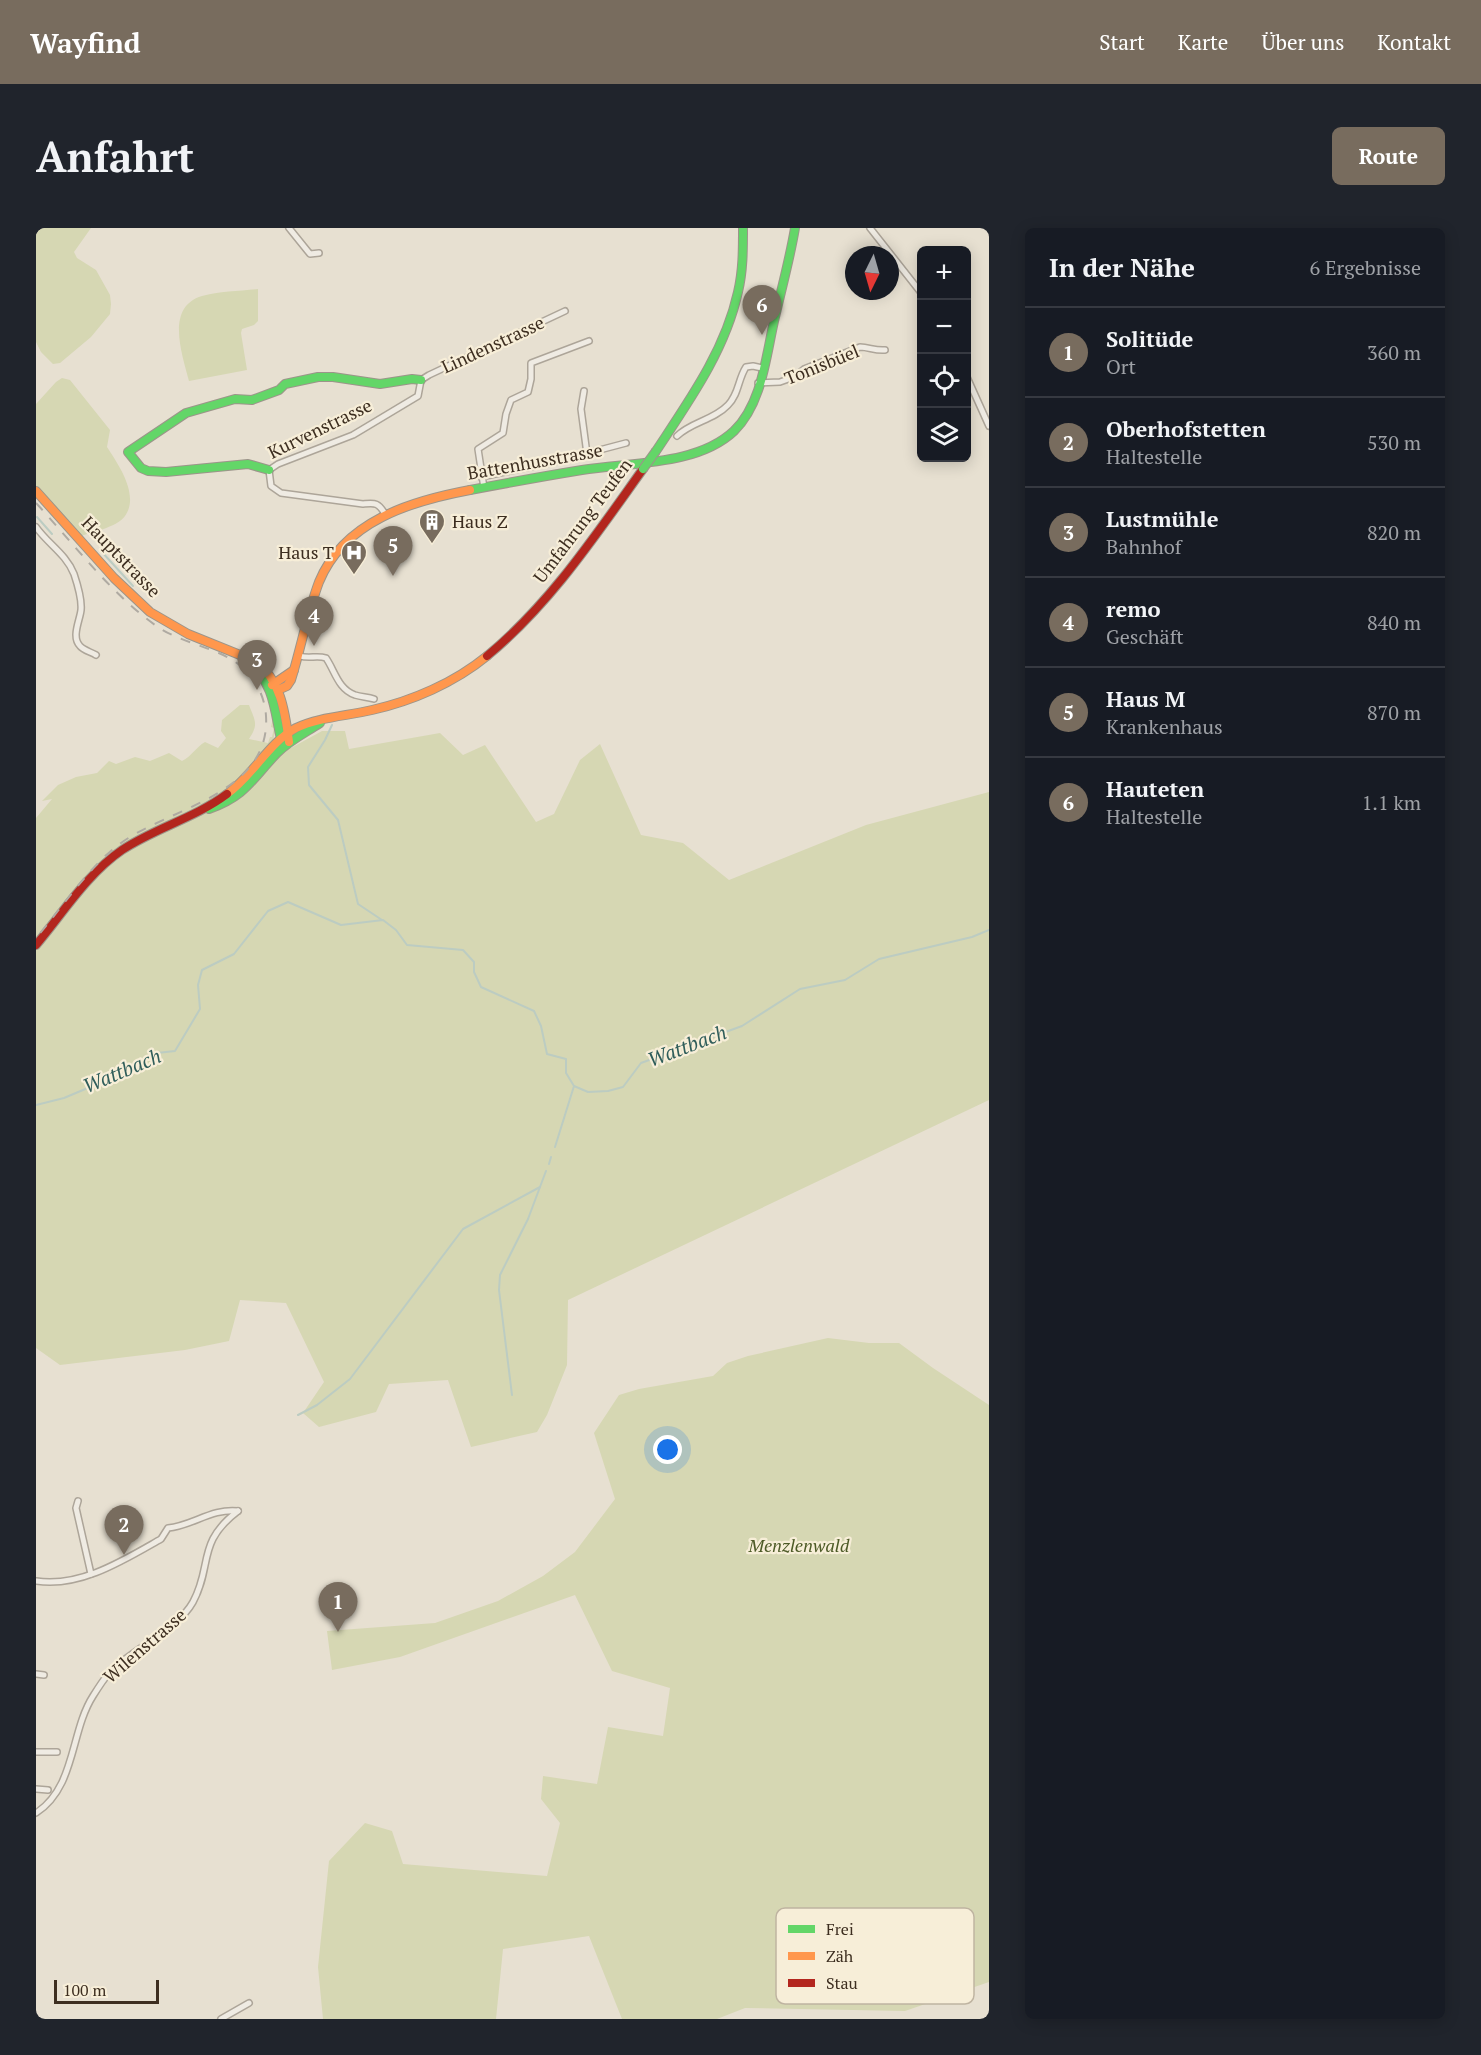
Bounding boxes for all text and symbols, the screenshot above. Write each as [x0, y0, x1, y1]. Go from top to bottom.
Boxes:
text: Wayfind [30, 24, 141, 61]
text: Start [1099, 28, 1145, 56]
text: Karte [1178, 28, 1228, 56]
text: Über uns [1261, 28, 1344, 56]
text: Kontakt [1377, 28, 1451, 56]
button: Route [1332, 127, 1445, 185]
text: Anfahrt [36, 128, 194, 184]
north arrow [845, 246, 899, 300]
map controls [917, 246, 971, 462]
button: + [917, 246, 971, 300]
text: In der Nähe [1049, 250, 1195, 284]
text: 6 Ergebnisse [1309, 254, 1421, 281]
pin: 6 [742, 285, 782, 335]
button: − [917, 300, 971, 354]
street label: Lindenstrasse [437, 310, 548, 378]
text: Solitüde [1106, 324, 1193, 353]
street label: Tonisbüel [781, 338, 863, 390]
text: 1 [1063, 339, 1074, 366]
text: 360 m [1367, 339, 1421, 366]
text: Ort [1106, 353, 1136, 380]
button: locate [917, 354, 971, 408]
street label: Kurvenstrasse [264, 393, 376, 464]
button: layers [917, 408, 971, 462]
text: Oberhofstetten [1106, 414, 1266, 443]
text: 2 [1063, 429, 1074, 456]
text: 530 m [1367, 429, 1421, 456]
street label: Battenhusstrasse [465, 437, 604, 485]
text: Haltestelle [1106, 443, 1202, 470]
street label: Umfahrung Teufen [527, 453, 637, 588]
text: Lustmühle [1106, 504, 1218, 533]
building icon: Haus Z [417, 507, 447, 545]
place label: Haus Z [452, 509, 508, 533]
street label: Hauptstrasse [77, 510, 167, 602]
text: 3 [1063, 519, 1074, 546]
text: 820 m [1367, 519, 1421, 546]
pin: 5 [374, 526, 412, 576]
text: Bahnhof [1106, 533, 1182, 560]
hospital icon: Haus T [339, 538, 369, 576]
place label: Haus T [278, 540, 334, 564]
text: remo [1106, 594, 1161, 623]
pin: 4 [294, 596, 334, 646]
text: 4 [1063, 609, 1074, 636]
text: 840 m [1367, 609, 1421, 636]
text: Geschäft [1106, 623, 1184, 650]
pin: 3 [238, 640, 276, 690]
text: Haus M [1106, 684, 1185, 713]
text: 5 [1063, 699, 1074, 726]
text: 870 m [1367, 699, 1421, 726]
text: Krankenhaus [1106, 713, 1223, 740]
text: Hauteten [1106, 774, 1204, 803]
text: 6 [1063, 789, 1074, 816]
text: 1.1 km [1362, 789, 1421, 816]
text: Haltestelle [1106, 803, 1202, 830]
water label: Wattbach [643, 1018, 730, 1073]
water label: Wattbach [79, 1042, 165, 1099]
your location [653, 1435, 682, 1464]
pin: 2 [104, 1506, 143, 1555]
park label: Menzlenwald [748, 1533, 850, 1557]
pin: 1 [318, 1582, 358, 1632]
street label: Wilenstrasse [98, 1603, 191, 1688]
legend [776, 1908, 974, 2004]
text: Frei [826, 1918, 854, 1940]
text: Zäh [826, 1945, 854, 1967]
text: Stau [826, 1972, 858, 1994]
scale bar [54, 1977, 159, 2004]
text: 100 m [63, 1979, 106, 2001]

